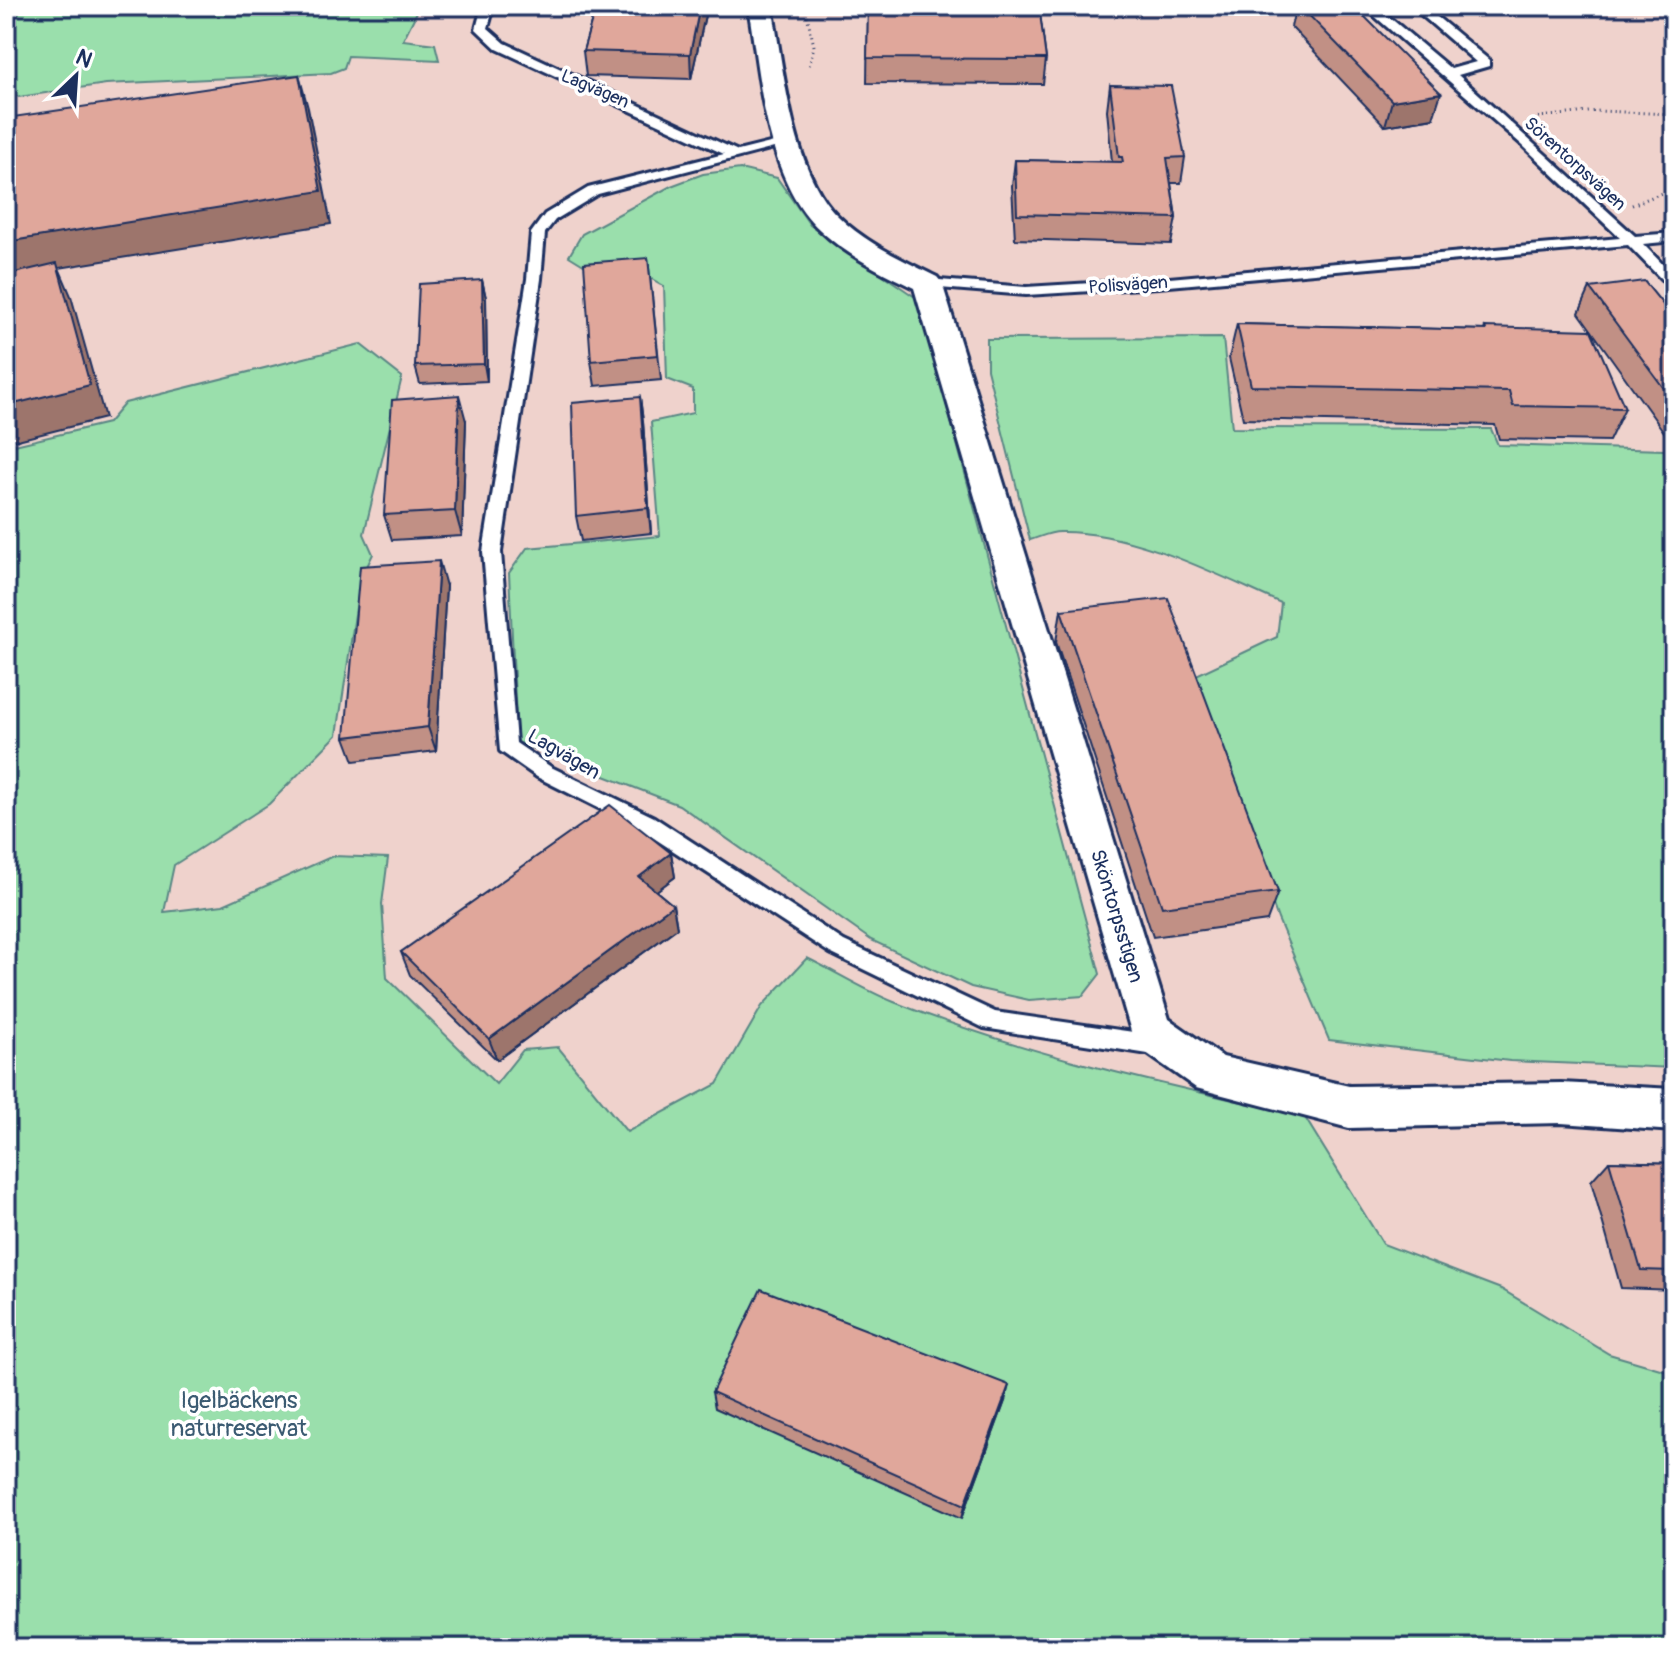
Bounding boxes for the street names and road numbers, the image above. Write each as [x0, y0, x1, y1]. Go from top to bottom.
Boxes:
street label: Lagvägen [557, 64, 633, 114]
street label: Sörentorpsvägen [1519, 112, 1631, 216]
street label: Polisvägen [1088, 271, 1168, 299]
street label: Lagvägen [523, 723, 605, 785]
street label: Sköntorpsstigen [1085, 846, 1149, 986]

